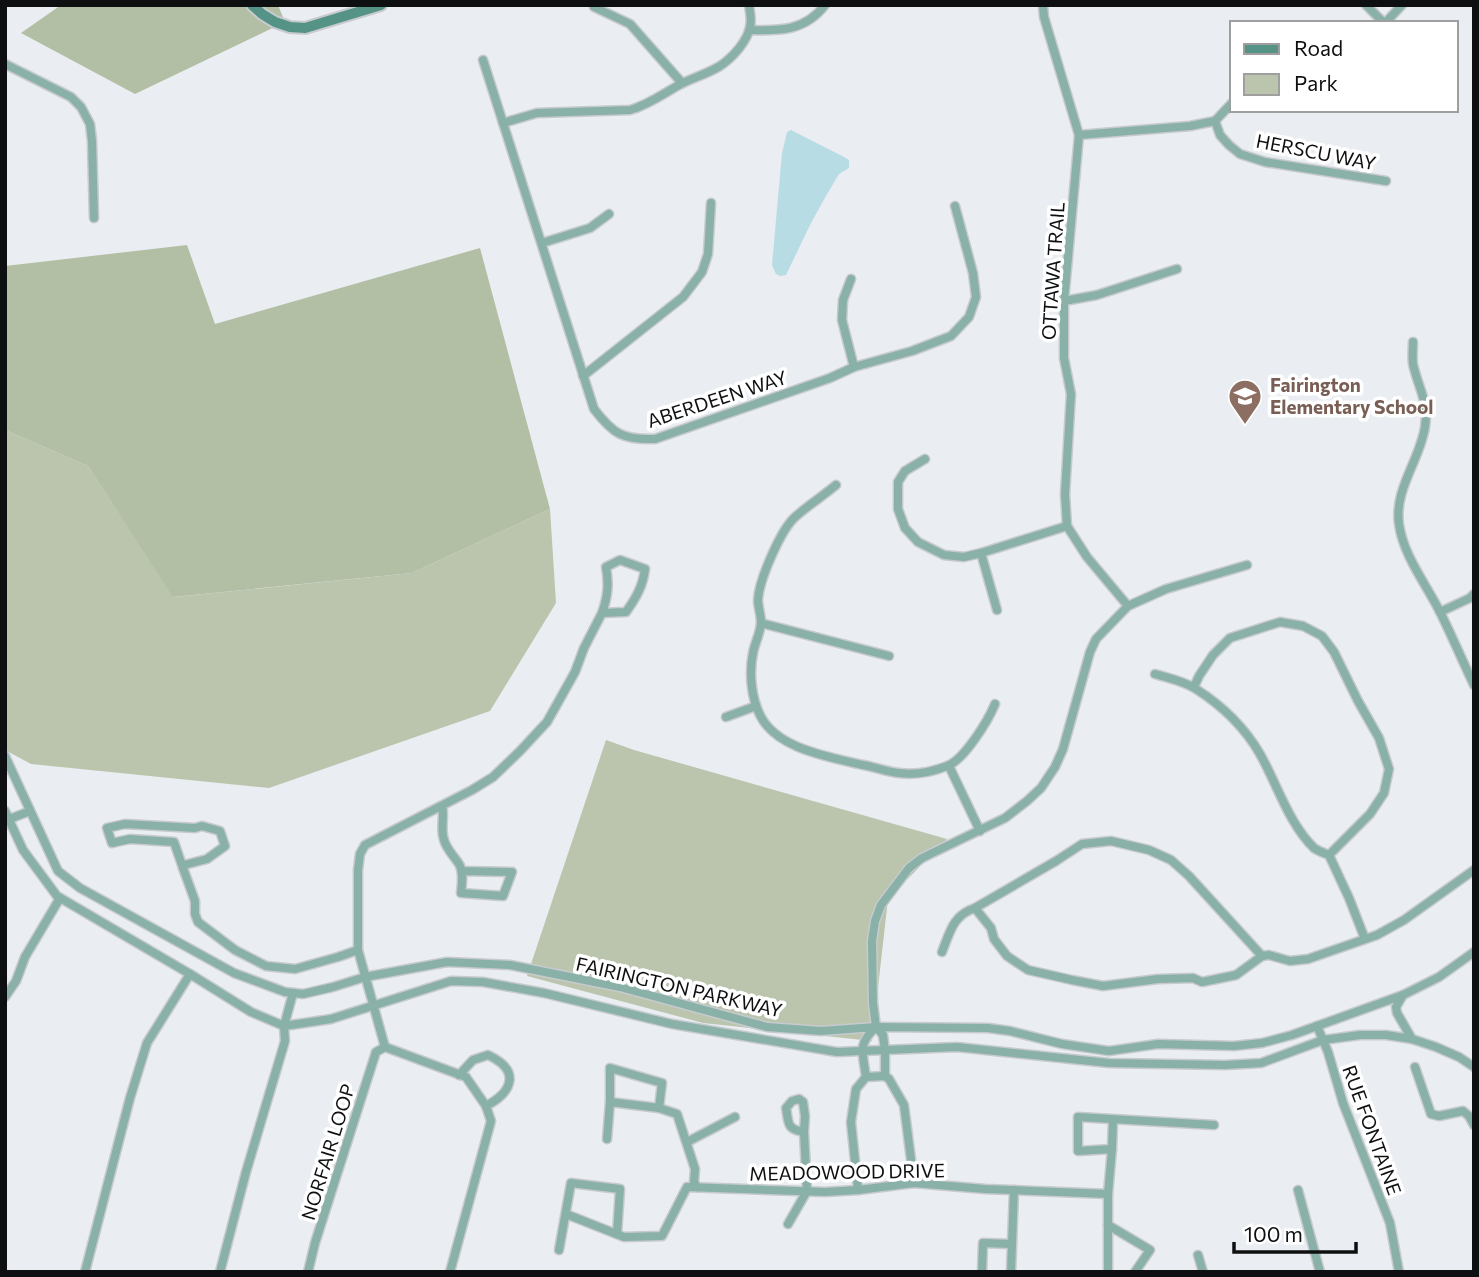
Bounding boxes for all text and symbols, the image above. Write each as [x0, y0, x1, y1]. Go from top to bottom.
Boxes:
legend [1230, 21, 1458, 112]
text: Road [1294, 35, 1343, 60]
text: Park [1294, 70, 1338, 95]
street label: HERSCU WAY [1254, 129, 1378, 174]
street label: OTTAWA TRAIL [1036, 201, 1069, 341]
street label: ABERDEEN WAY [644, 365, 790, 432]
place label: Fairington Elementary School [1270, 373, 1434, 418]
school or university icon: Fairington Elementary School [1226, 377, 1264, 426]
street label: FAIRINGTON PARKWAY [574, 952, 785, 1021]
street label: RUE FONTAINE [1338, 1062, 1407, 1198]
street label: NORFAIR LOOP [296, 1081, 359, 1223]
street label: MEADOWOOD DRIVE [749, 1158, 945, 1185]
scale bar [1234, 1210, 1356, 1254]
text: 100 m [1244, 1221, 1303, 1246]

